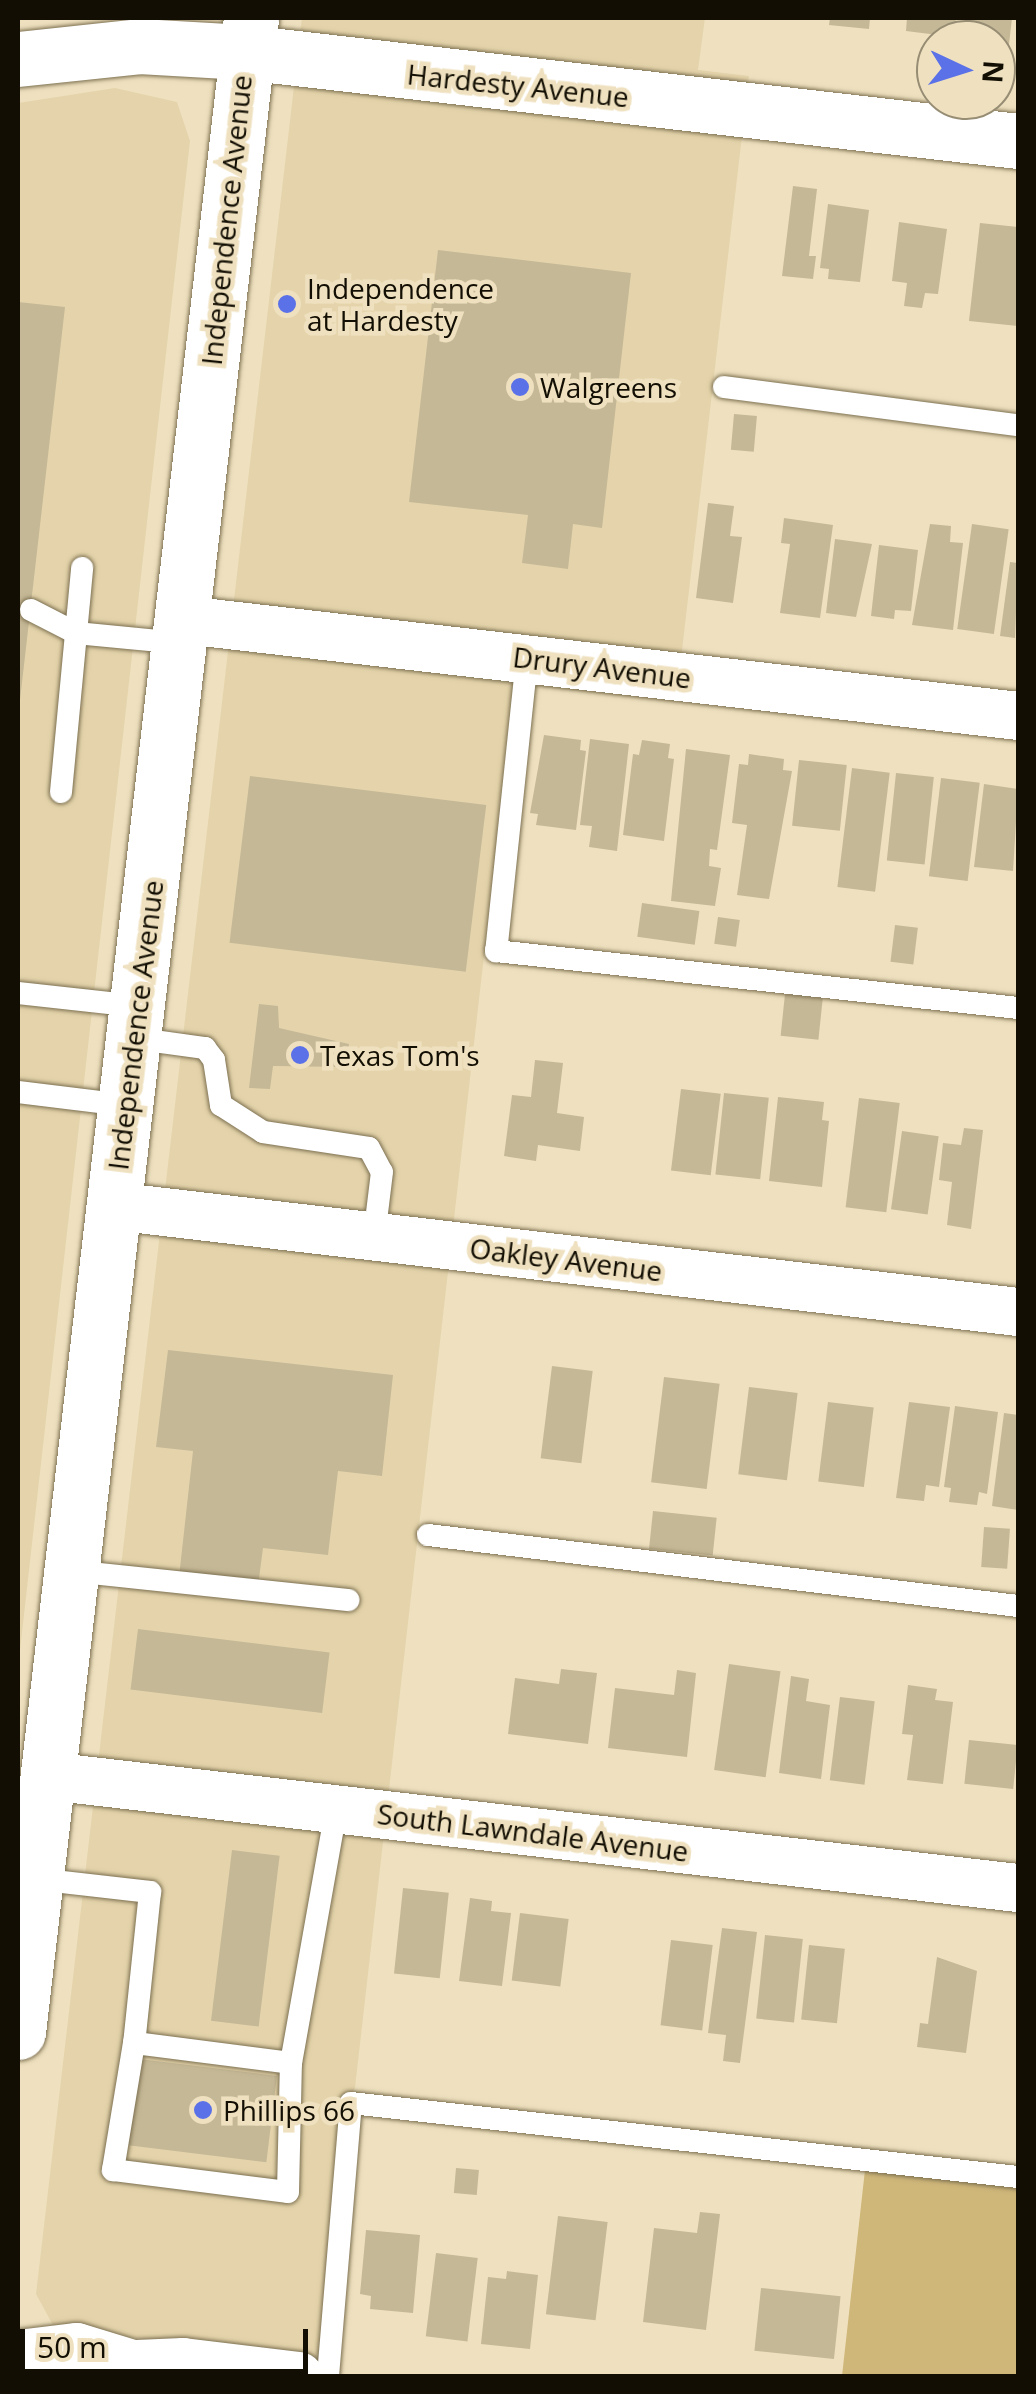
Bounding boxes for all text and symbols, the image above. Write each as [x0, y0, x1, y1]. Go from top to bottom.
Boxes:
north arrow [916, 20, 1016, 120]
street label: Hardesty Avenue [406, 57, 630, 113]
text: N [974, 59, 1014, 85]
street label: Independence Avenue [194, 73, 258, 367]
place label: Independence at Hardesty [307, 271, 494, 337]
marker: Independence at Hardesty [276, 293, 298, 315]
place label: Walgreens [540, 370, 677, 404]
marker: Walgreens [509, 376, 531, 398]
street label: Drury Avenue [511, 639, 693, 695]
street label: Independence Avenue [101, 878, 169, 1172]
place label: Texas Tom's [320, 1038, 480, 1072]
marker: Texas Tom's [289, 1044, 311, 1066]
street label: Oakley Avenue [468, 1231, 664, 1287]
street label: South Lawndale Avenue [376, 1796, 690, 1868]
place label: Phillips 66 [223, 2093, 355, 2127]
marker: Phillips 66 [192, 2099, 214, 2121]
scale bar [25, 2309, 312, 2371]
text: 50 m [37, 2326, 107, 2367]

